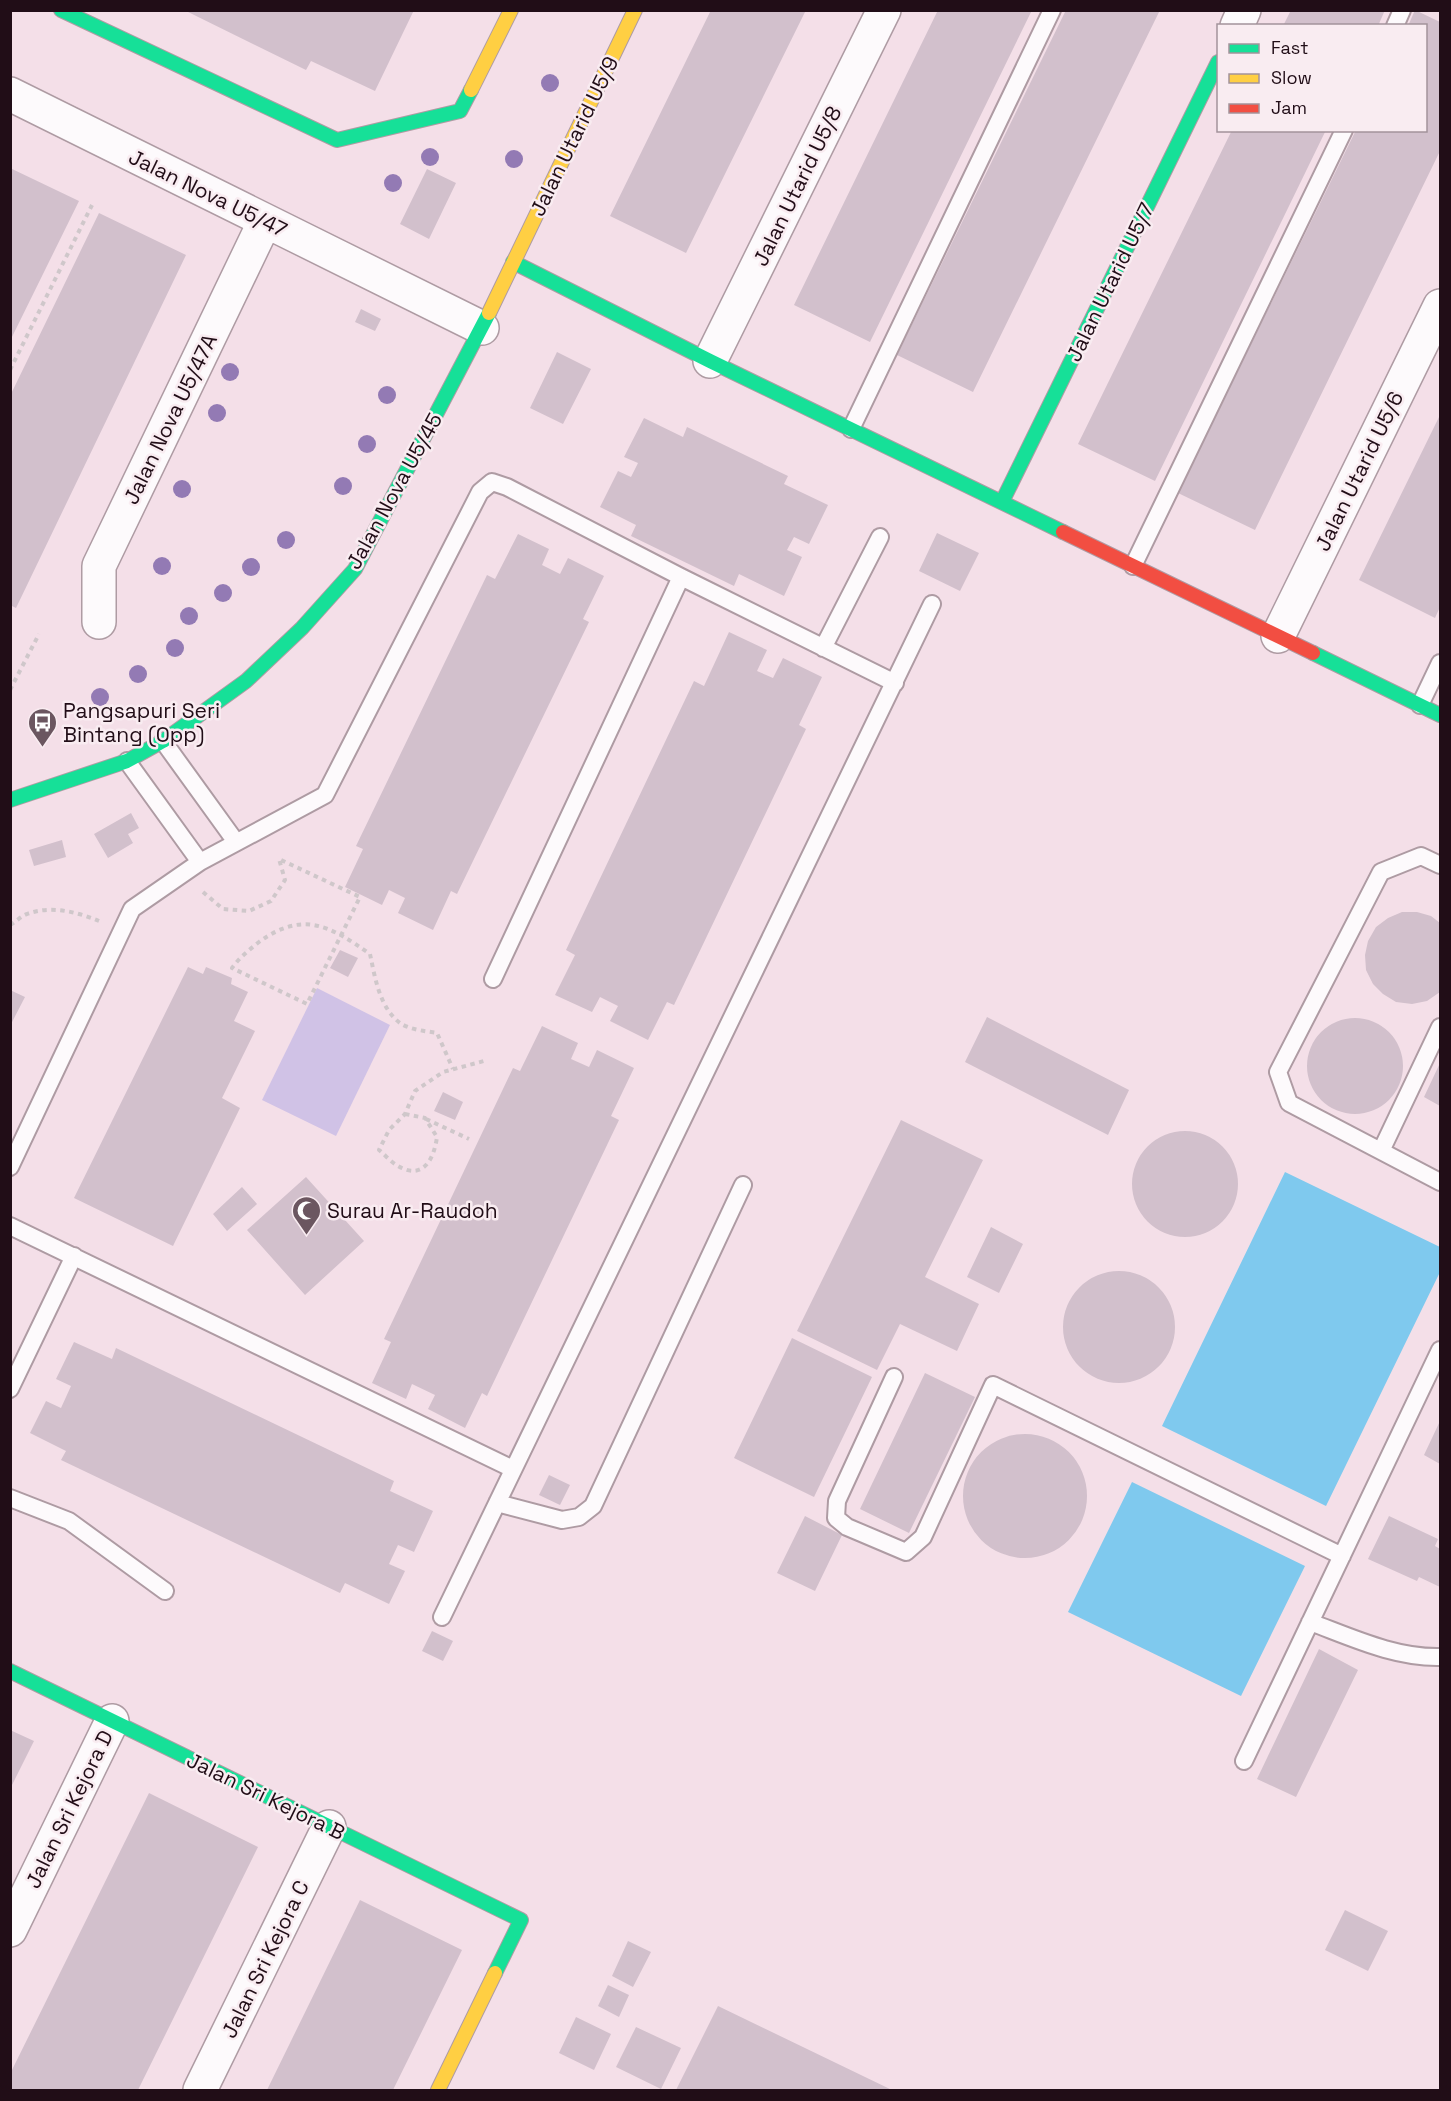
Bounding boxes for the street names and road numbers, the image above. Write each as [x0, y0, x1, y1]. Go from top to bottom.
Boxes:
street label: Jalan Utarid U5/9 [524, 52, 624, 220]
street label: Jalan Utarid U5/8 [747, 102, 847, 270]
street label: Jalan Nova U5/47 [124, 143, 292, 243]
street label: Jalan Utarid U5/7 [1060, 198, 1160, 366]
street label: Jalan Nova U5/47A [117, 329, 223, 509]
street label: Jalan Utarid U5/6 [1309, 387, 1409, 555]
street label: Jalan Nova U5/45 [340, 408, 448, 574]
street label: Jalan Sri Kejora D [19, 1725, 119, 1893]
street label: Jalan Sri Kejora B [182, 1746, 350, 1846]
street label: Jalan Sri Kejora C [215, 1876, 315, 2042]

